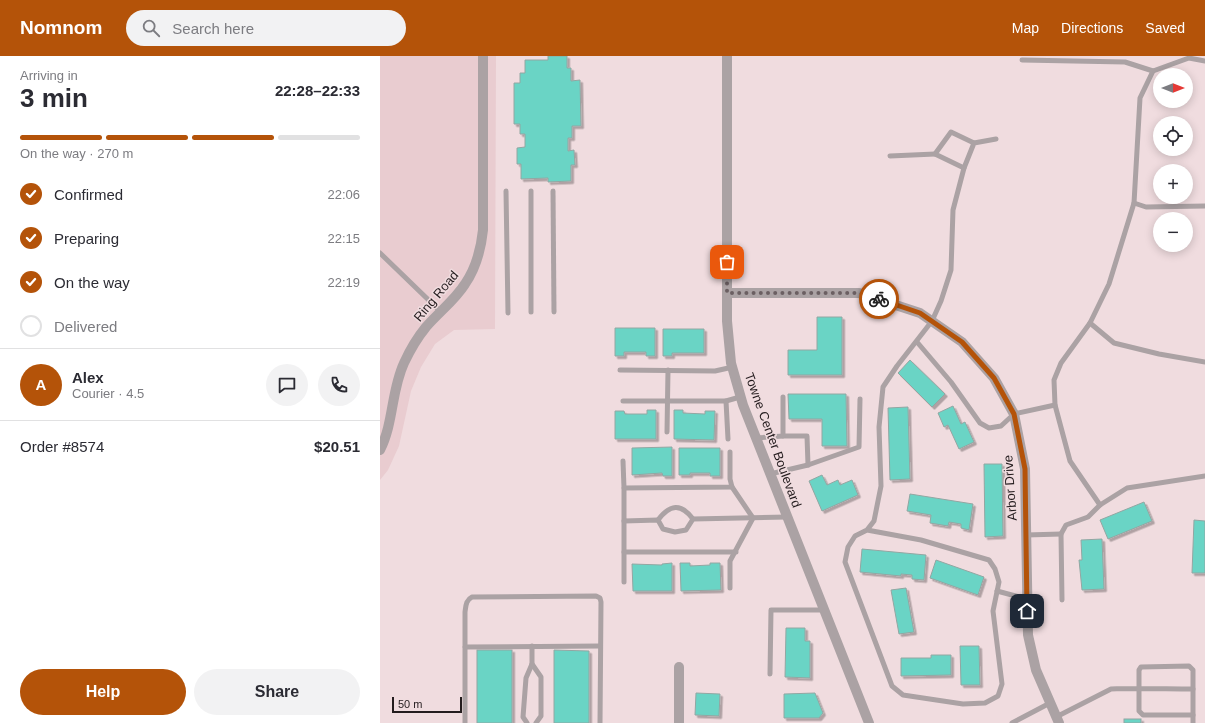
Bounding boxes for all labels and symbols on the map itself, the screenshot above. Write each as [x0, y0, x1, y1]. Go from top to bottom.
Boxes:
north arrow [1153, 68, 1193, 108]
pin [710, 245, 744, 279]
street label: Ring Road [411, 268, 461, 324]
courier [859, 279, 899, 319]
street label: Towne Center Boulevard [742, 371, 804, 509]
street label: Arbor Drive [1000, 455, 1020, 521]
pin [1010, 594, 1044, 628]
scale bar [392, 695, 462, 714]

